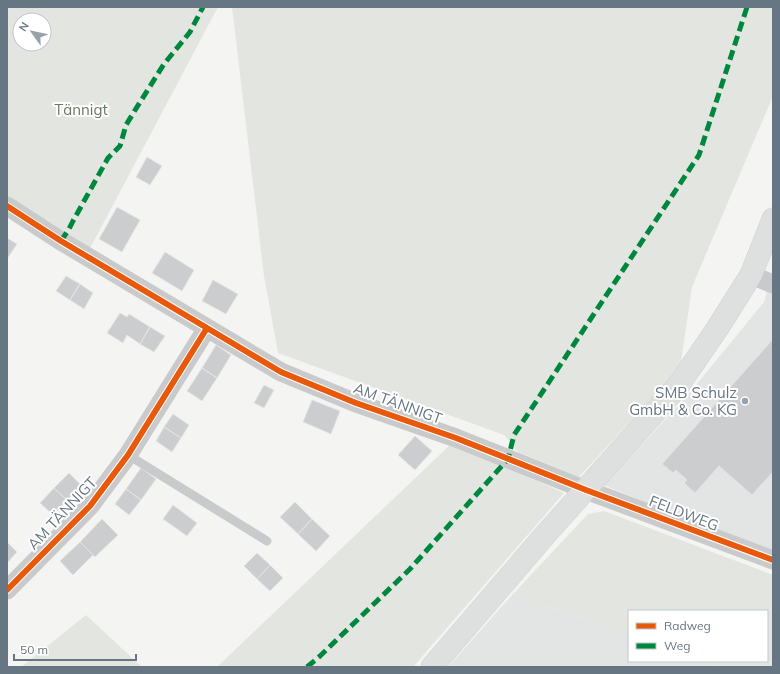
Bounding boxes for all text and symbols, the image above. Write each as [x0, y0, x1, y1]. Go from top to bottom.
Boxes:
north arrow [12, 12, 52, 52]
text: N [15, 19, 32, 34]
park label: Tännigt [54, 100, 108, 119]
street label: AM TÄNNIGT [351, 378, 445, 428]
place label: SMB Schulz GmbH & Co. KG [629, 383, 737, 419]
marker: SMB Schulz GmbH & Co. KG [740, 396, 750, 406]
street label: AM TÄNNIGT [23, 473, 101, 553]
street label: FELDWEG [647, 491, 721, 535]
legend [628, 610, 768, 662]
text: Radweg [664, 618, 711, 633]
scale bar [14, 636, 136, 662]
text: Weg [664, 638, 690, 653]
text: 50 m [20, 642, 48, 657]

